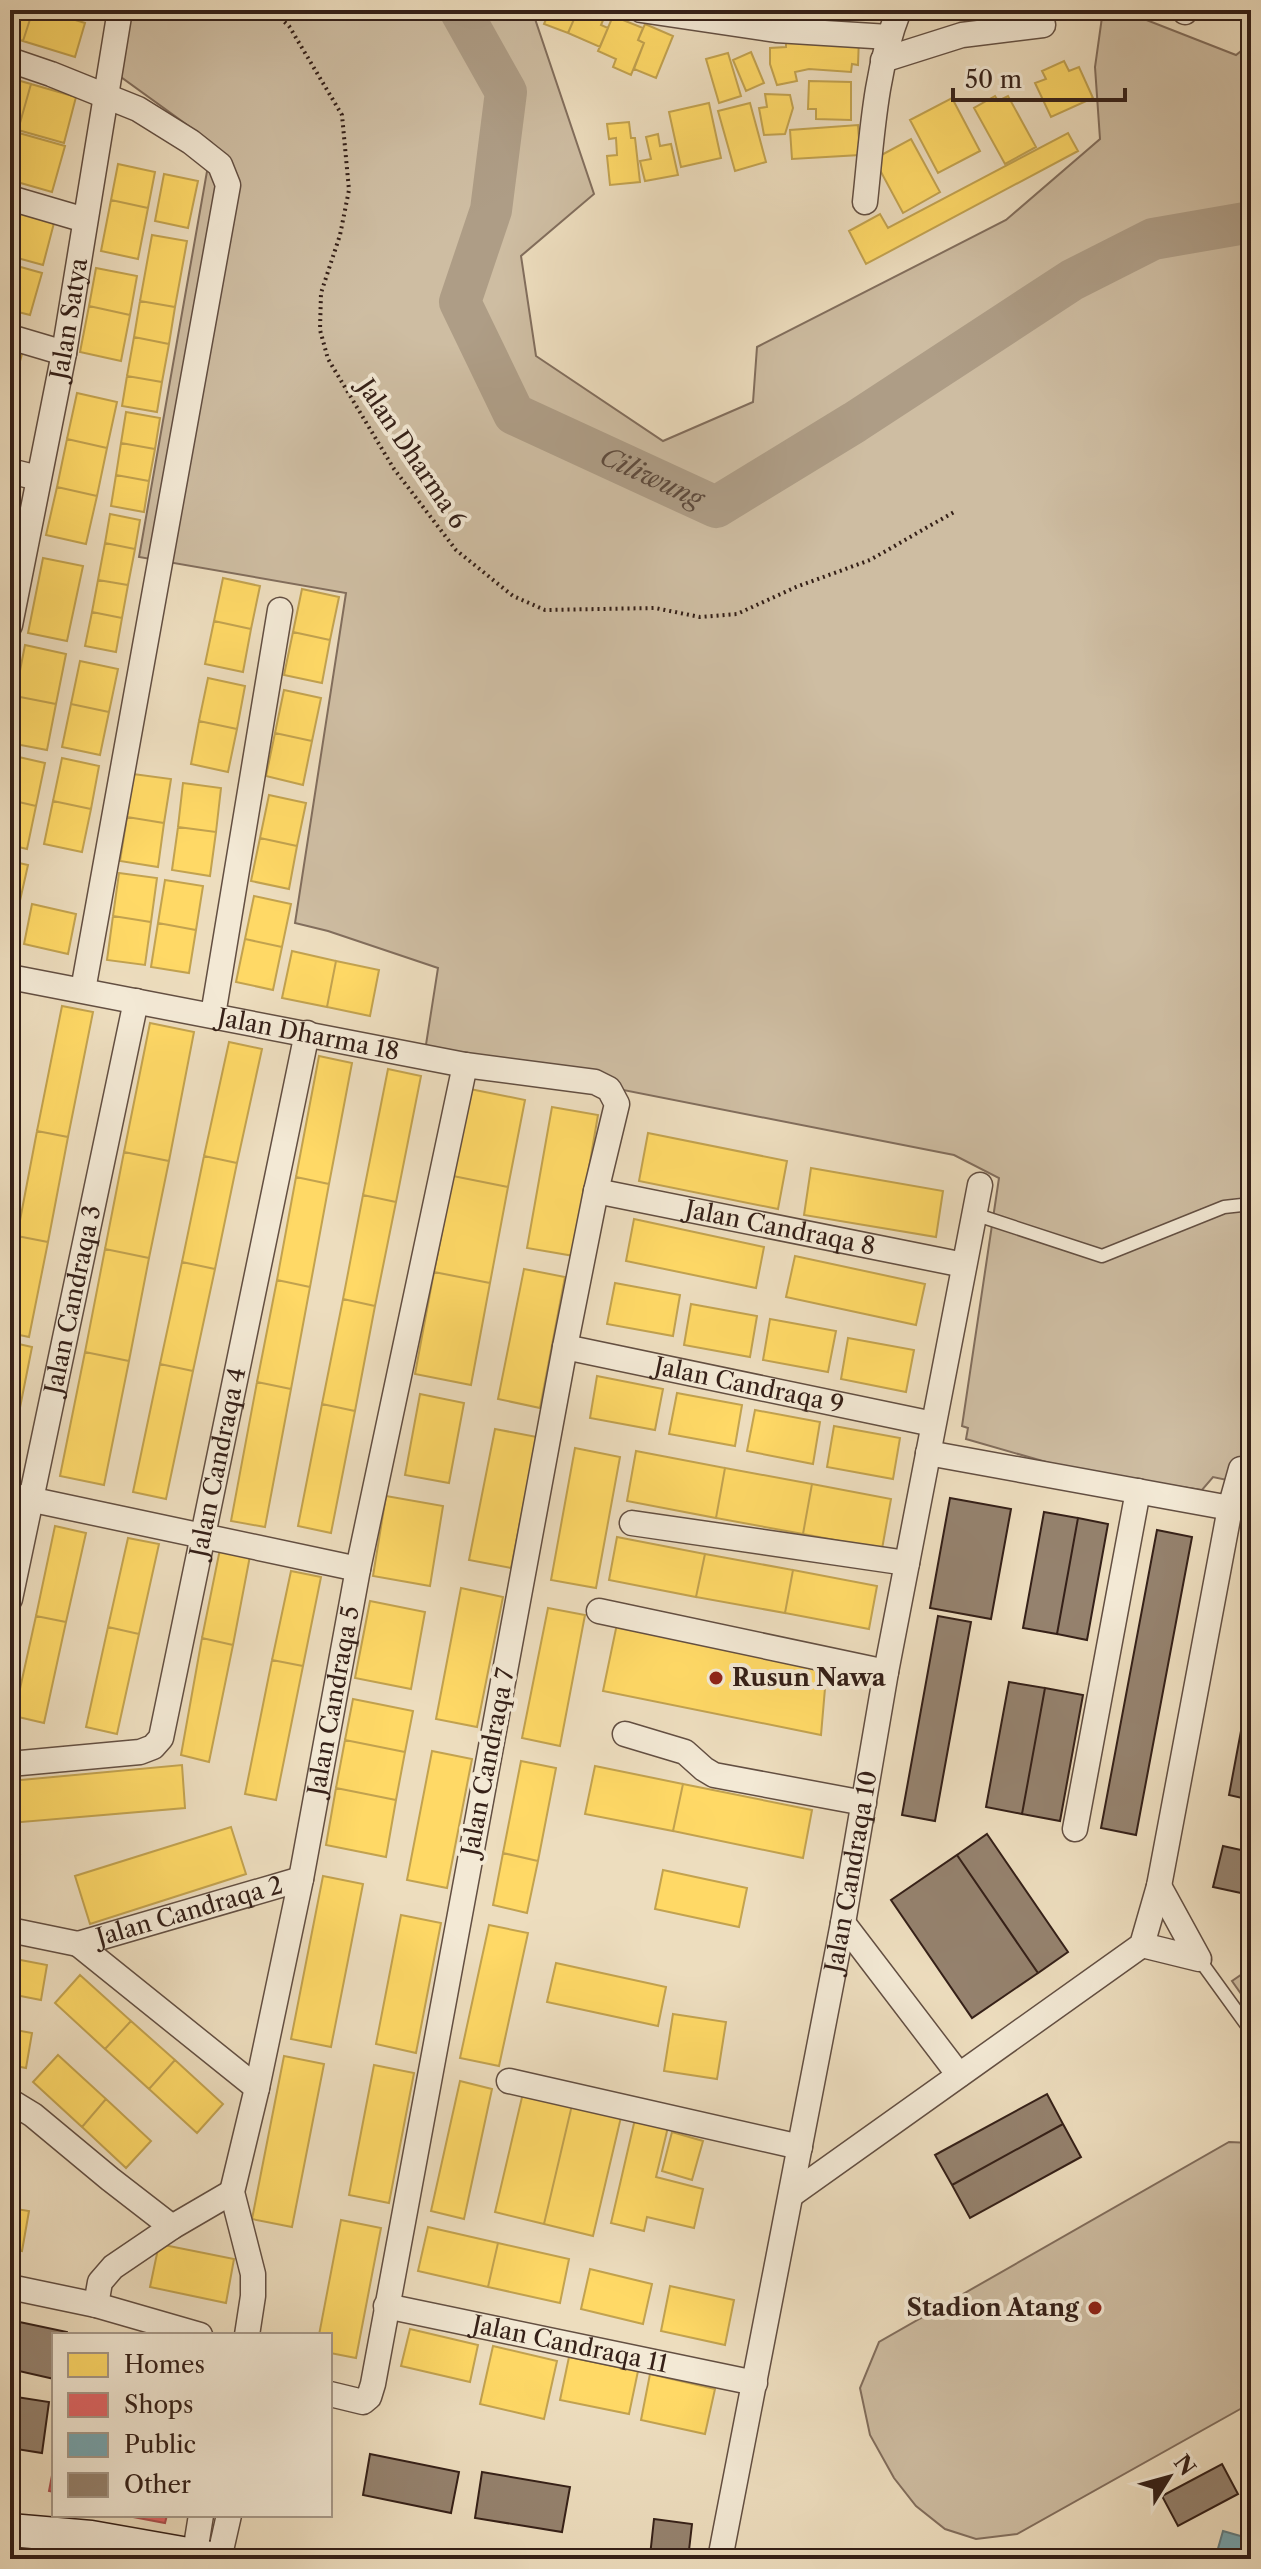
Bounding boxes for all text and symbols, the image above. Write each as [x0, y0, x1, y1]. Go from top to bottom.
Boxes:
scale bar [953, 52, 1125, 102]
text: 50 m [965, 65, 1022, 94]
street label: Jalan Satya [43, 255, 93, 386]
street label: Jalan Dharma 6 [349, 370, 473, 534]
water label: Ciliwung [595, 440, 711, 516]
street label: Jalan Dharma 18 [211, 1002, 402, 1066]
street label: Jalan Candraqa 8 [679, 1194, 878, 1261]
street label: Jalan Candraqa 3 [38, 1202, 107, 1400]
street label: Jalan Candraqa 9 [648, 1350, 847, 1419]
street label: Jalan Candraqa 4 [183, 1365, 251, 1564]
street label: Jalan Candraqa 5 [301, 1604, 365, 1801]
place label: Rusun Nawa [732, 1663, 887, 1692]
street label: Jalan Candraqa 7 [454, 1665, 520, 1862]
marker: Rusun Nawa [707, 1669, 725, 1687]
street label: Jalan Candraqa 10 [818, 1768, 883, 1979]
street label: Jalan Candraqa 2 [89, 1870, 286, 1953]
place label: Stadion Atang [907, 2293, 1080, 2322]
marker: Stadion Atang [1086, 2299, 1104, 2317]
street label: Jalan Candraqa 11 [466, 2309, 671, 2378]
legend [52, 2333, 332, 2517]
text: Homes [124, 2350, 205, 2379]
text: Shops [124, 2390, 193, 2419]
text: Public [124, 2430, 196, 2459]
north arrow [1129, 2437, 1209, 2517]
text: N [1168, 2450, 1201, 2481]
text: Other [124, 2470, 191, 2499]

